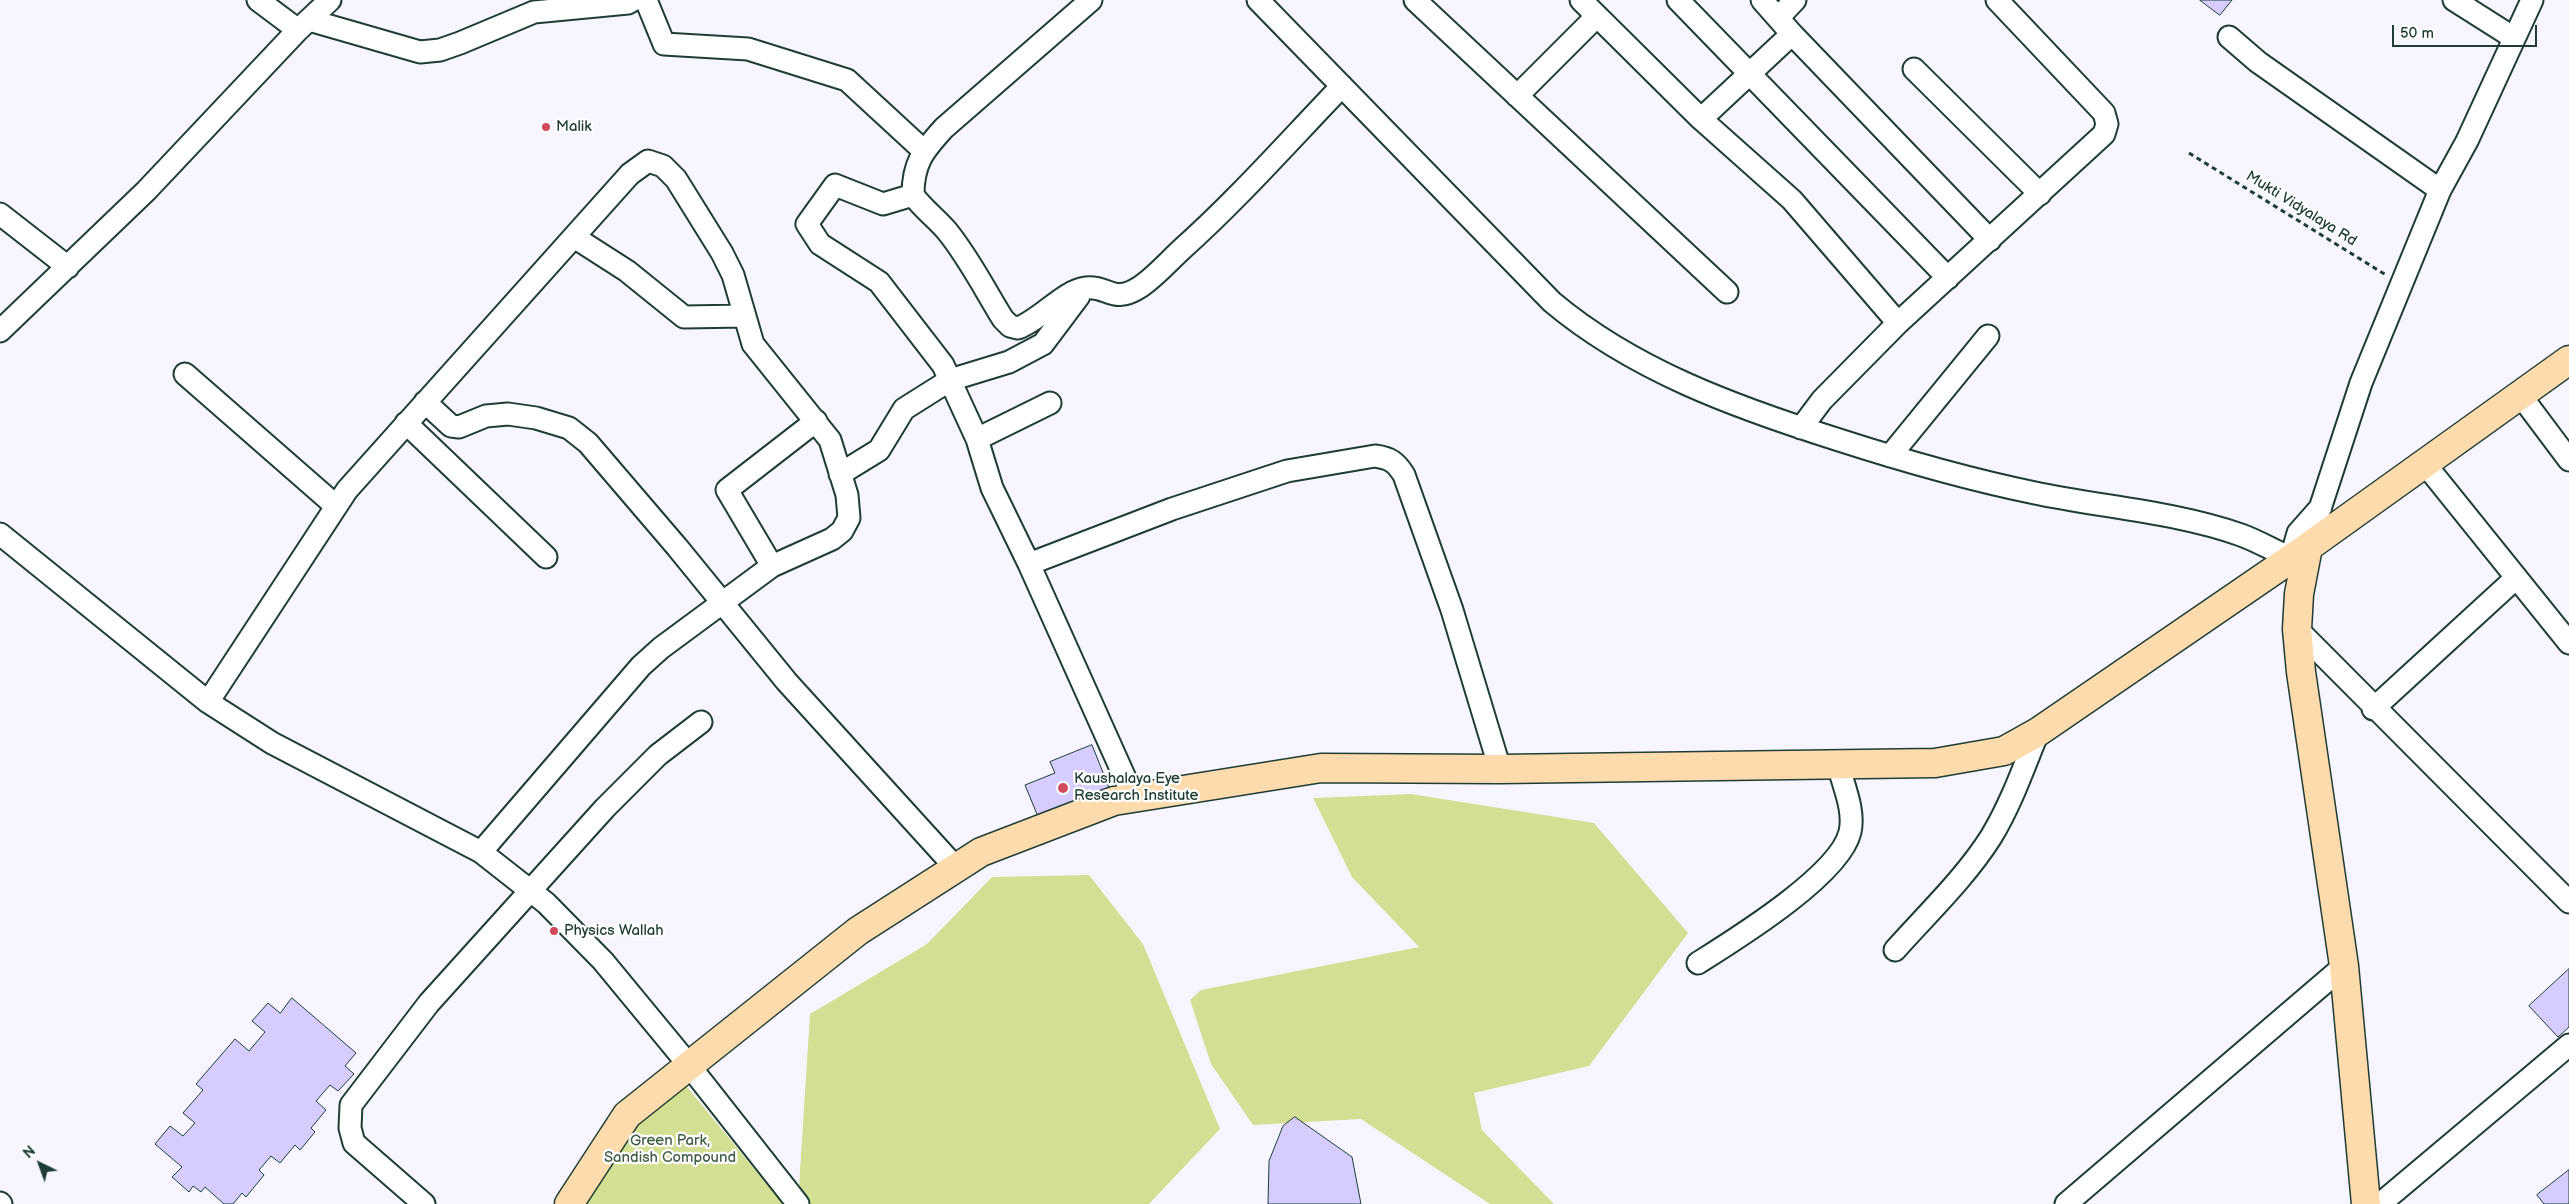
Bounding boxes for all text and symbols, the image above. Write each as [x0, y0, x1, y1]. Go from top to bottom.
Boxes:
scale bar [2394, 15, 2539, 47]
text: 50 m [2400, 24, 2434, 43]
place label: Malik [556, 118, 592, 136]
marker: Malik [540, 121, 552, 133]
street label: Mukti Vidyalaya Rd [2242, 168, 2360, 250]
place label: Kaushalaya Eye Research Institute [1074, 770, 1198, 805]
marker: Kaushalaya Eye Research Institute [1056, 781, 1070, 795]
place label: Physics Wallah [564, 922, 663, 940]
marker: Physics Wallah [548, 925, 560, 937]
park label: Green Park, Sandish Compound [604, 1132, 736, 1167]
north arrow [15, 1139, 65, 1189]
text: N [20, 1143, 39, 1162]

